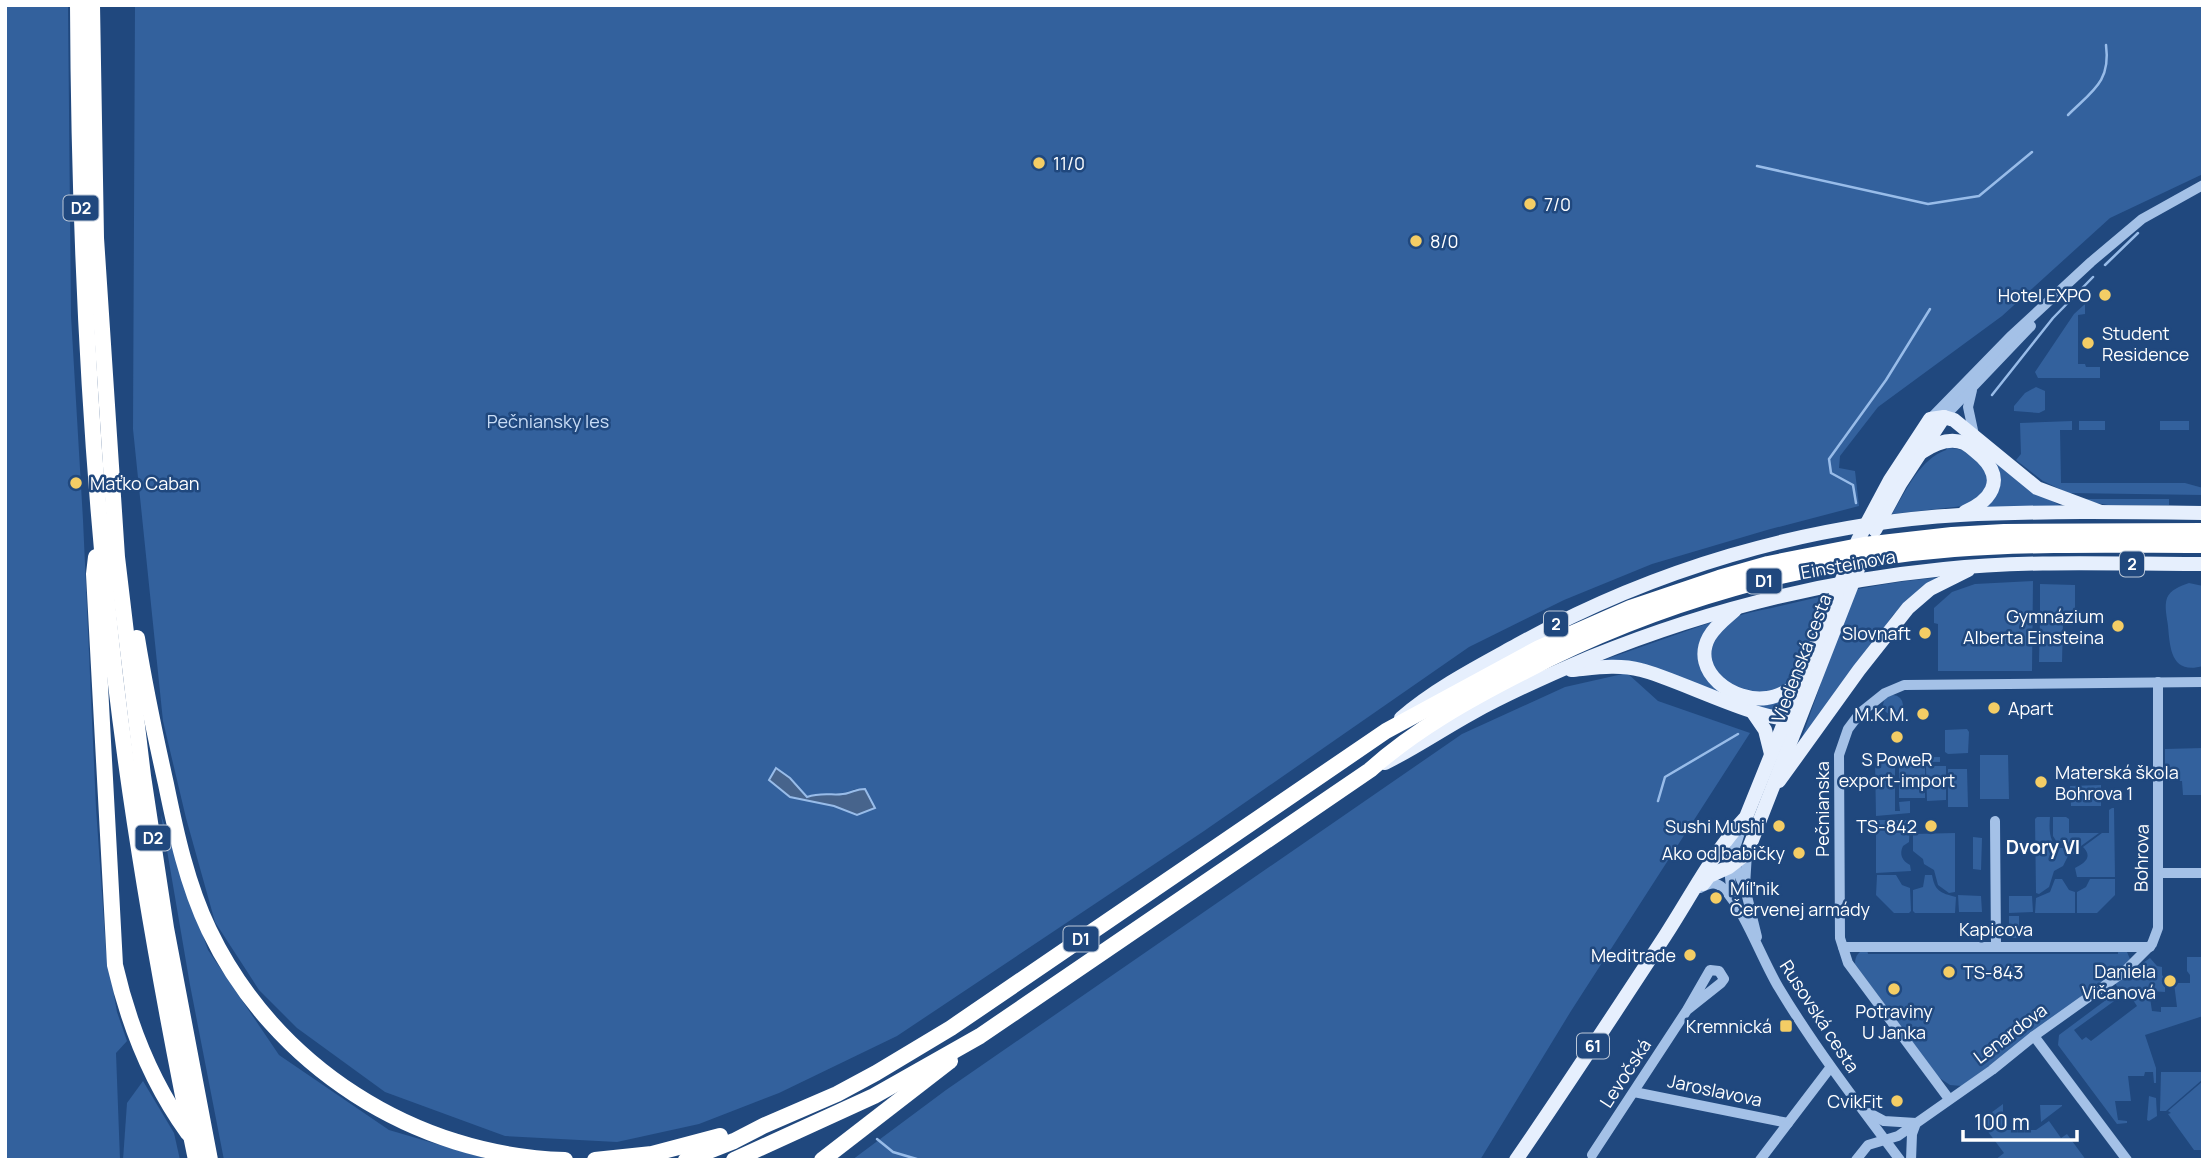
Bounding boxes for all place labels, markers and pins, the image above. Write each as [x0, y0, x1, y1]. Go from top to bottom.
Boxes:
place label: 11/0 [1053, 151, 1085, 175]
marker: 11/0 [1031, 155, 1047, 171]
place label: 7/0 [1544, 192, 1571, 216]
marker: 7/0 [1522, 196, 1538, 212]
place label: 8/0 [1430, 229, 1458, 253]
marker: 8/0 [1408, 233, 1424, 249]
place label: Hotel EXPO [1998, 283, 2091, 307]
marker: Hotel EXPO [2097, 287, 2113, 303]
place label: Student Residence [2102, 321, 2189, 366]
marker: Student Residence [2080, 335, 2096, 351]
place label: Maťko Caban [90, 471, 200, 495]
marker: Maťko Caban [68, 475, 84, 491]
place label: Gymnázium Alberta Einsteina [1963, 604, 2104, 649]
marker: Gymnázium Alberta Einsteina [2110, 618, 2126, 634]
place label: Slovnaft [1842, 621, 1911, 645]
marker: Slovnaft [1917, 625, 1933, 641]
place label: Apart [2008, 696, 2054, 720]
marker: Apart [1986, 700, 2002, 716]
place label: M.K.M. [1854, 702, 1909, 726]
marker: M.K.M. [1915, 706, 1931, 722]
marker: S PoweR export-import [1889, 729, 1905, 745]
place label: S PoweR export-import [1839, 747, 1955, 792]
place label: Materská škola Bohrova 1 [2055, 760, 2179, 805]
marker: Materská škola Bohrova 1 [2033, 774, 2049, 790]
place label: Sushi Mushi [1665, 814, 1765, 838]
place label: TS-842 [1856, 814, 1917, 838]
marker: Sushi Mushi [1771, 818, 1787, 834]
marker: TS-842 [1923, 818, 1939, 834]
place label: Ako od babičky [1662, 841, 1785, 865]
marker: Ako od babičky [1791, 845, 1807, 861]
place label: Míľnik Červenej armády [1730, 876, 1871, 921]
marker: Míľnik Červenej armády [1708, 890, 1724, 906]
place label: Meditrade [1591, 943, 1676, 967]
marker: Meditrade [1682, 947, 1698, 963]
place label: Daniela Vičanová [2082, 959, 2156, 1004]
place label: TS-843 [1963, 960, 2023, 984]
marker: TS-843 [1941, 964, 1957, 980]
marker: Daniela Vičanová [2162, 973, 2178, 989]
marker: Potraviny U Janka [1886, 981, 1902, 997]
place label: Potraviny U Janka [1855, 999, 1933, 1044]
place label: Kremnická [1686, 1014, 1772, 1038]
marker: Kremnická [1778, 1018, 1794, 1034]
place label: CvikFit [1827, 1089, 1883, 1113]
marker: CvikFit [1889, 1093, 1905, 1109]

